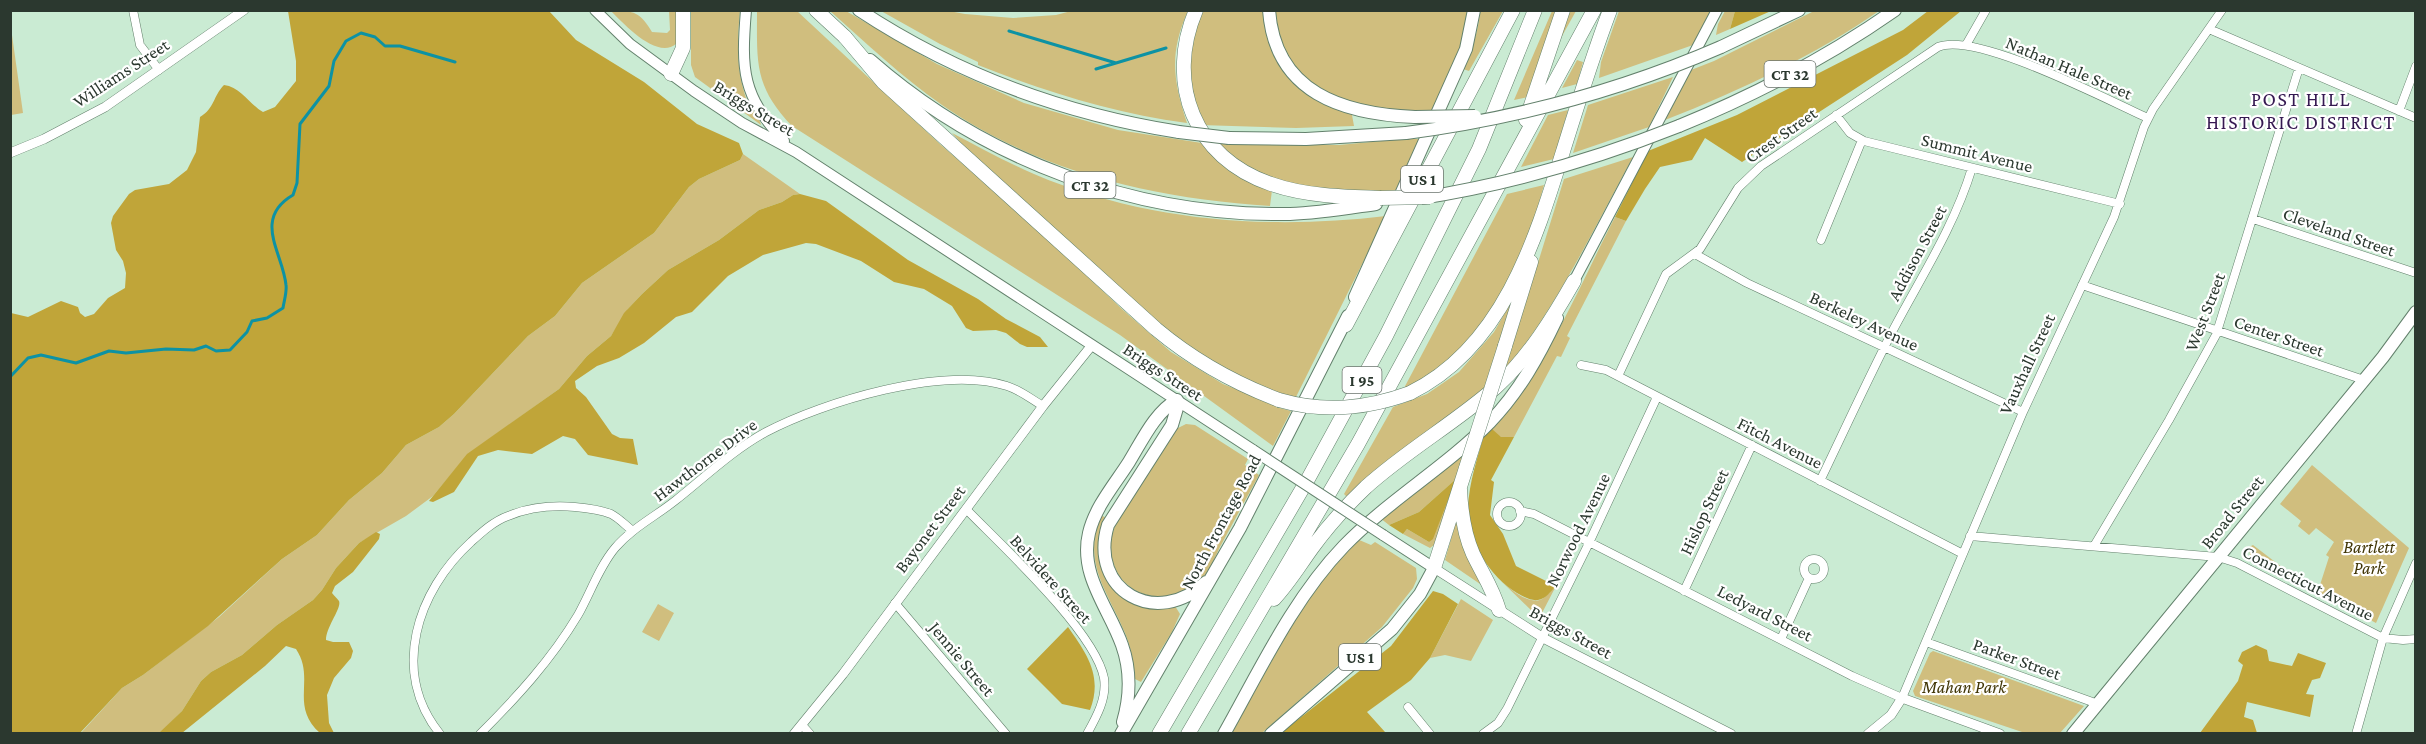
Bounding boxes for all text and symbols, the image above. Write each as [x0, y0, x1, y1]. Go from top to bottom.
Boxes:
street label: Nathan Hale Street [2003, 32, 2136, 104]
street label: Williams Street [69, 34, 174, 111]
road number: CT 32 [1764, 61, 1816, 87]
street label: Briggs Street [710, 76, 799, 141]
district label: POST HILL HISTORIC DISTRICT [2206, 88, 2396, 133]
street label: Crest Street [1741, 102, 1822, 167]
street label: Summit Avenue [1919, 130, 2035, 177]
road number: US 1 [1401, 166, 1443, 192]
road number: CT 32 [1064, 172, 1116, 198]
street label: Addison Street [1883, 201, 1951, 304]
street label: Cleveland Street [2280, 203, 2399, 261]
street label: West Street [2181, 269, 2229, 354]
street label: Berkeley Avenue [1806, 287, 1922, 355]
street label: Vauxhall Street [1995, 310, 2059, 418]
street label: Center Street [2231, 311, 2328, 361]
street label: Briggs Street [1119, 339, 1207, 406]
road number: I 95 [1342, 367, 1382, 393]
street label: Fitch Avenue [1734, 413, 1826, 473]
street label: Hawthorne Drive [649, 415, 761, 505]
street label: North Frontage Road [1177, 451, 1265, 593]
street label: Hislop Street [1675, 465, 1733, 558]
street label: Norwood Avenue [1542, 470, 1614, 590]
street label: Broad Street [2196, 471, 2268, 553]
street label: Bayonet Street [891, 481, 970, 577]
street label: Belvidere Street [1006, 531, 1097, 628]
park label: Bartlett Park [2343, 537, 2396, 578]
street label: Connecticut Avenue [2239, 541, 2377, 625]
street label: Ledyard Street [1714, 581, 1817, 646]
street label: Briggs Street [1526, 601, 1616, 663]
street label: Jennie Street [924, 616, 999, 701]
street label: Parker Street [1970, 634, 2064, 684]
road number: US 1 [1339, 644, 1381, 670]
park label: Mahan Park [1921, 677, 2007, 697]

